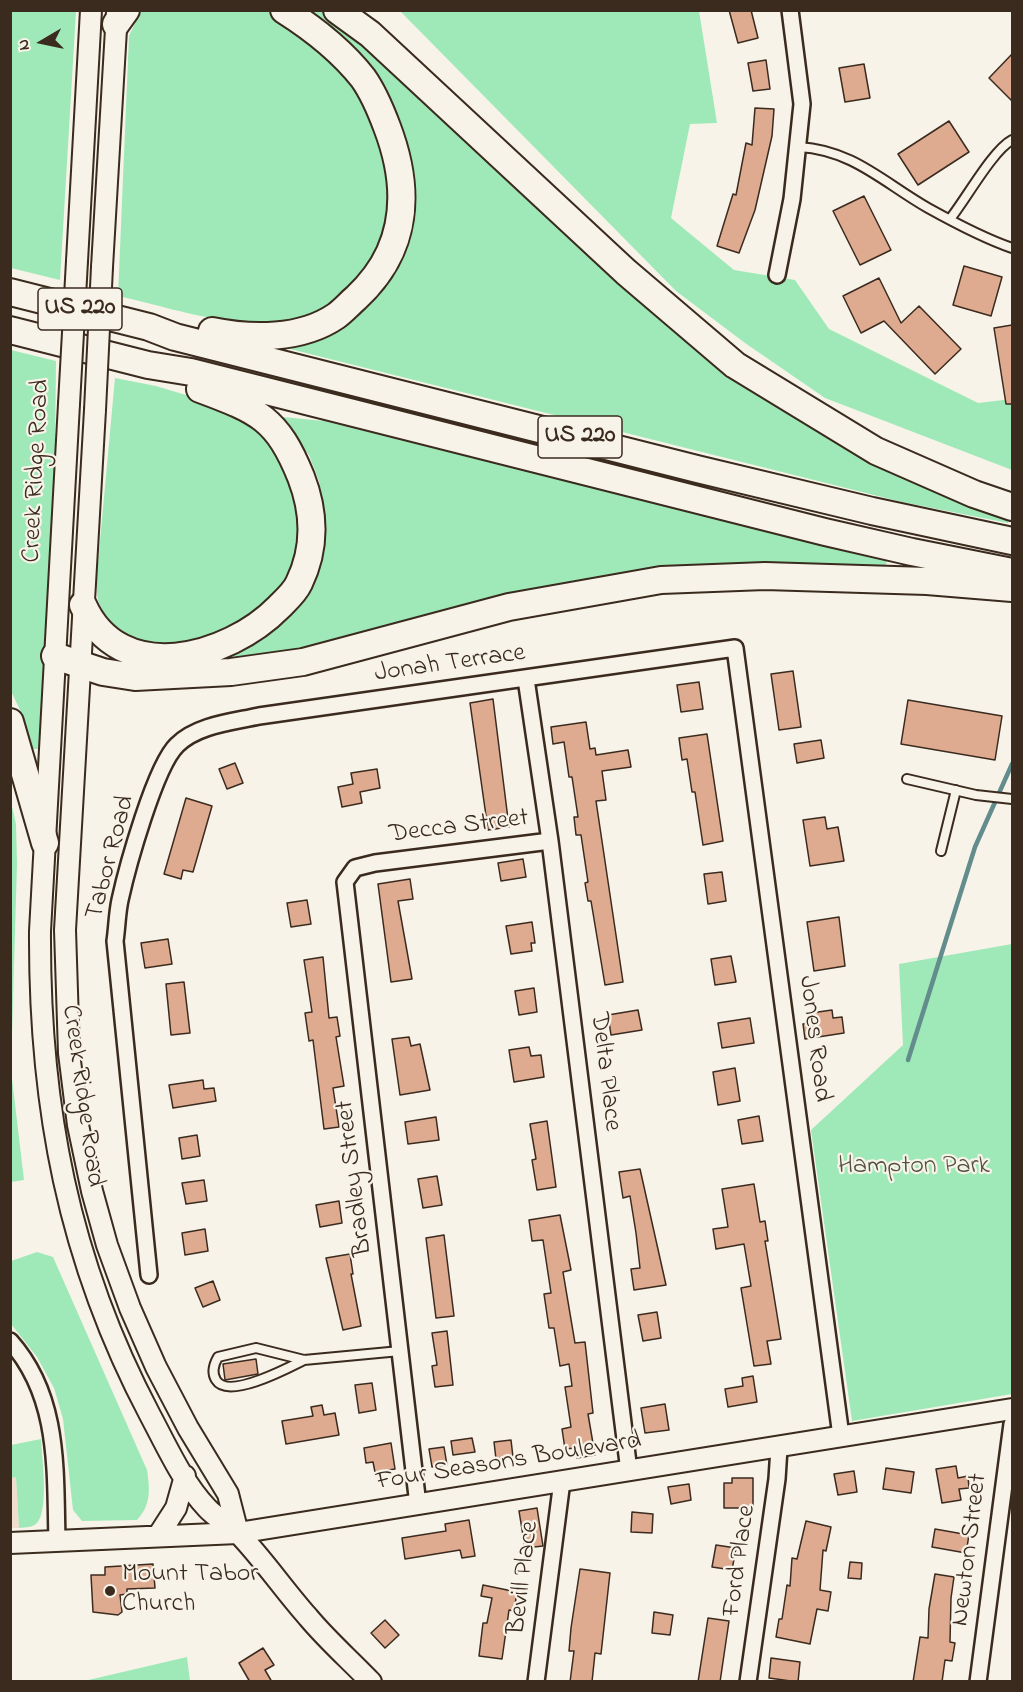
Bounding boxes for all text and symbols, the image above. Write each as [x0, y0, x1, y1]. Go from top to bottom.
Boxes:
north arrow [12, 12, 72, 72]
text: N [12, 38, 37, 52]
road number: US 220 [38, 288, 122, 330]
street label: Creek Ridge Road [18, 379, 58, 563]
road number: US 220 [538, 416, 622, 458]
street label: Jonah Terrace [373, 639, 527, 691]
street label: Tabor Road [80, 792, 144, 924]
street label: Decca Street [388, 804, 530, 852]
street label: Jones Road [790, 974, 836, 1104]
street label: Creek Ridge Road [53, 1003, 109, 1189]
street label: Delta Place [581, 1011, 627, 1133]
street label: Bradley Street [331, 1098, 381, 1258]
park label: Hampton Park [838, 1152, 990, 1184]
street label: Four Seasons Boulevard [374, 1427, 644, 1499]
street label: Newton Street [946, 1472, 996, 1628]
street label: Ford Place [718, 1503, 764, 1619]
street label: Bevill Place [503, 1519, 547, 1637]
place label: Mount Tabor Church [122, 1560, 258, 1622]
marker: Mount Tabor Church [103, 1584, 117, 1598]

